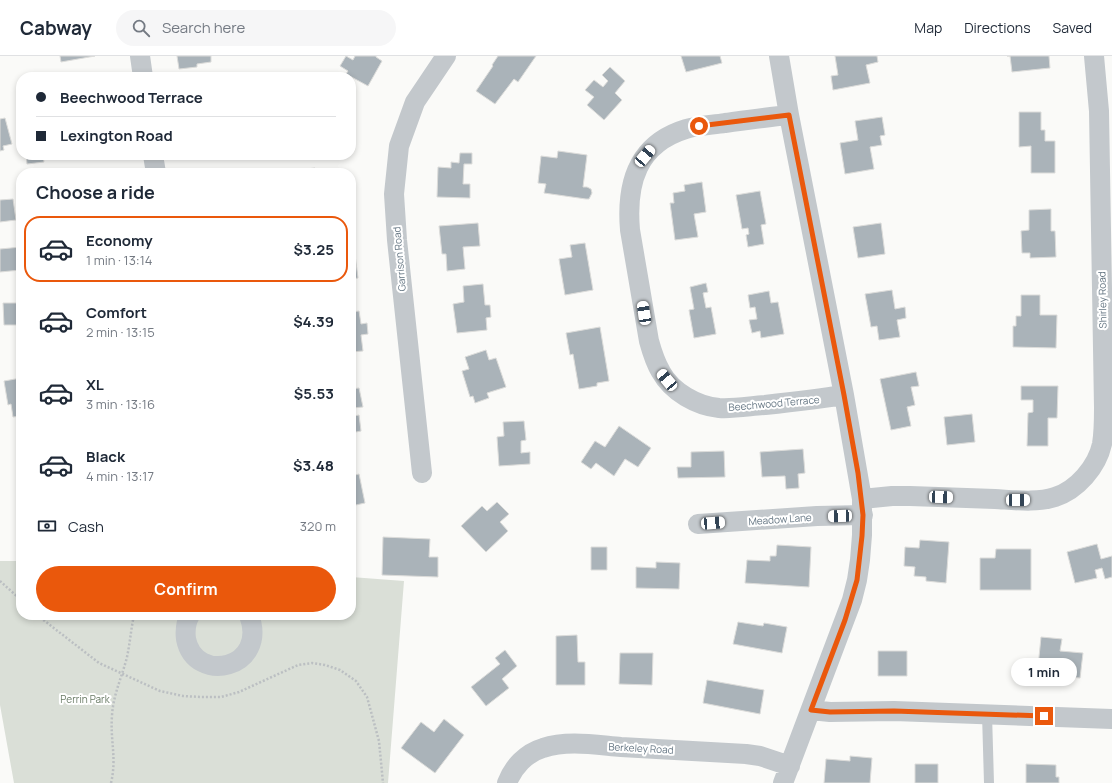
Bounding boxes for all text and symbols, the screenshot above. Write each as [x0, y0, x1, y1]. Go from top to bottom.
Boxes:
search box [116, 10, 396, 46]
text: Cabway [20, 15, 92, 41]
icon: search [130, 17, 152, 39]
text: Search here [162, 17, 245, 38]
text: Map [914, 18, 942, 37]
text: Directions [964, 18, 1031, 37]
text: Saved [1053, 18, 1092, 37]
text: Beechwood Terrace [60, 87, 203, 108]
route start [690, 117, 708, 135]
text: Lexington Road [60, 125, 173, 146]
car [633, 143, 657, 169]
text: Choose a ride [36, 180, 155, 204]
street label: Garrison Road [389, 226, 409, 292]
text: Economy [86, 230, 153, 251]
icon: car [38, 231, 74, 267]
text: $3.25 [294, 239, 334, 260]
text: 1 min · 13:14 [86, 251, 152, 269]
street label: Shirley Road [1095, 271, 1109, 329]
car [636, 300, 652, 326]
text: Comfort [86, 302, 147, 323]
icon: car [38, 303, 74, 339]
text: $4.39 [293, 311, 334, 332]
text: 2 min · 13:15 [86, 323, 155, 341]
car [655, 367, 679, 393]
text: XL [86, 374, 104, 395]
icon: car [38, 375, 74, 411]
text: $5.53 [294, 383, 334, 404]
street label: Beechwood Terrace [728, 392, 820, 414]
text: 3 min · 13:16 [86, 395, 155, 413]
text: Black [86, 446, 125, 467]
icon: car [38, 447, 74, 483]
text: $3.48 [293, 455, 334, 476]
text: 4 min · 13:17 [86, 467, 154, 485]
car [929, 491, 953, 503]
car [1006, 494, 1030, 506]
street label: Meadow Lane [748, 510, 812, 528]
car [828, 510, 852, 522]
icon: cash [36, 515, 58, 537]
text: Cash [68, 516, 104, 537]
car [701, 516, 725, 530]
text: 320 m [300, 517, 336, 535]
button: Confirm [36, 566, 336, 612]
callout: 1 min [1011, 658, 1077, 686]
text: 1 min [1028, 663, 1060, 681]
park label: Perrin Park [60, 692, 111, 706]
route end [1035, 707, 1053, 725]
street label: Berkeley Road [608, 739, 674, 757]

